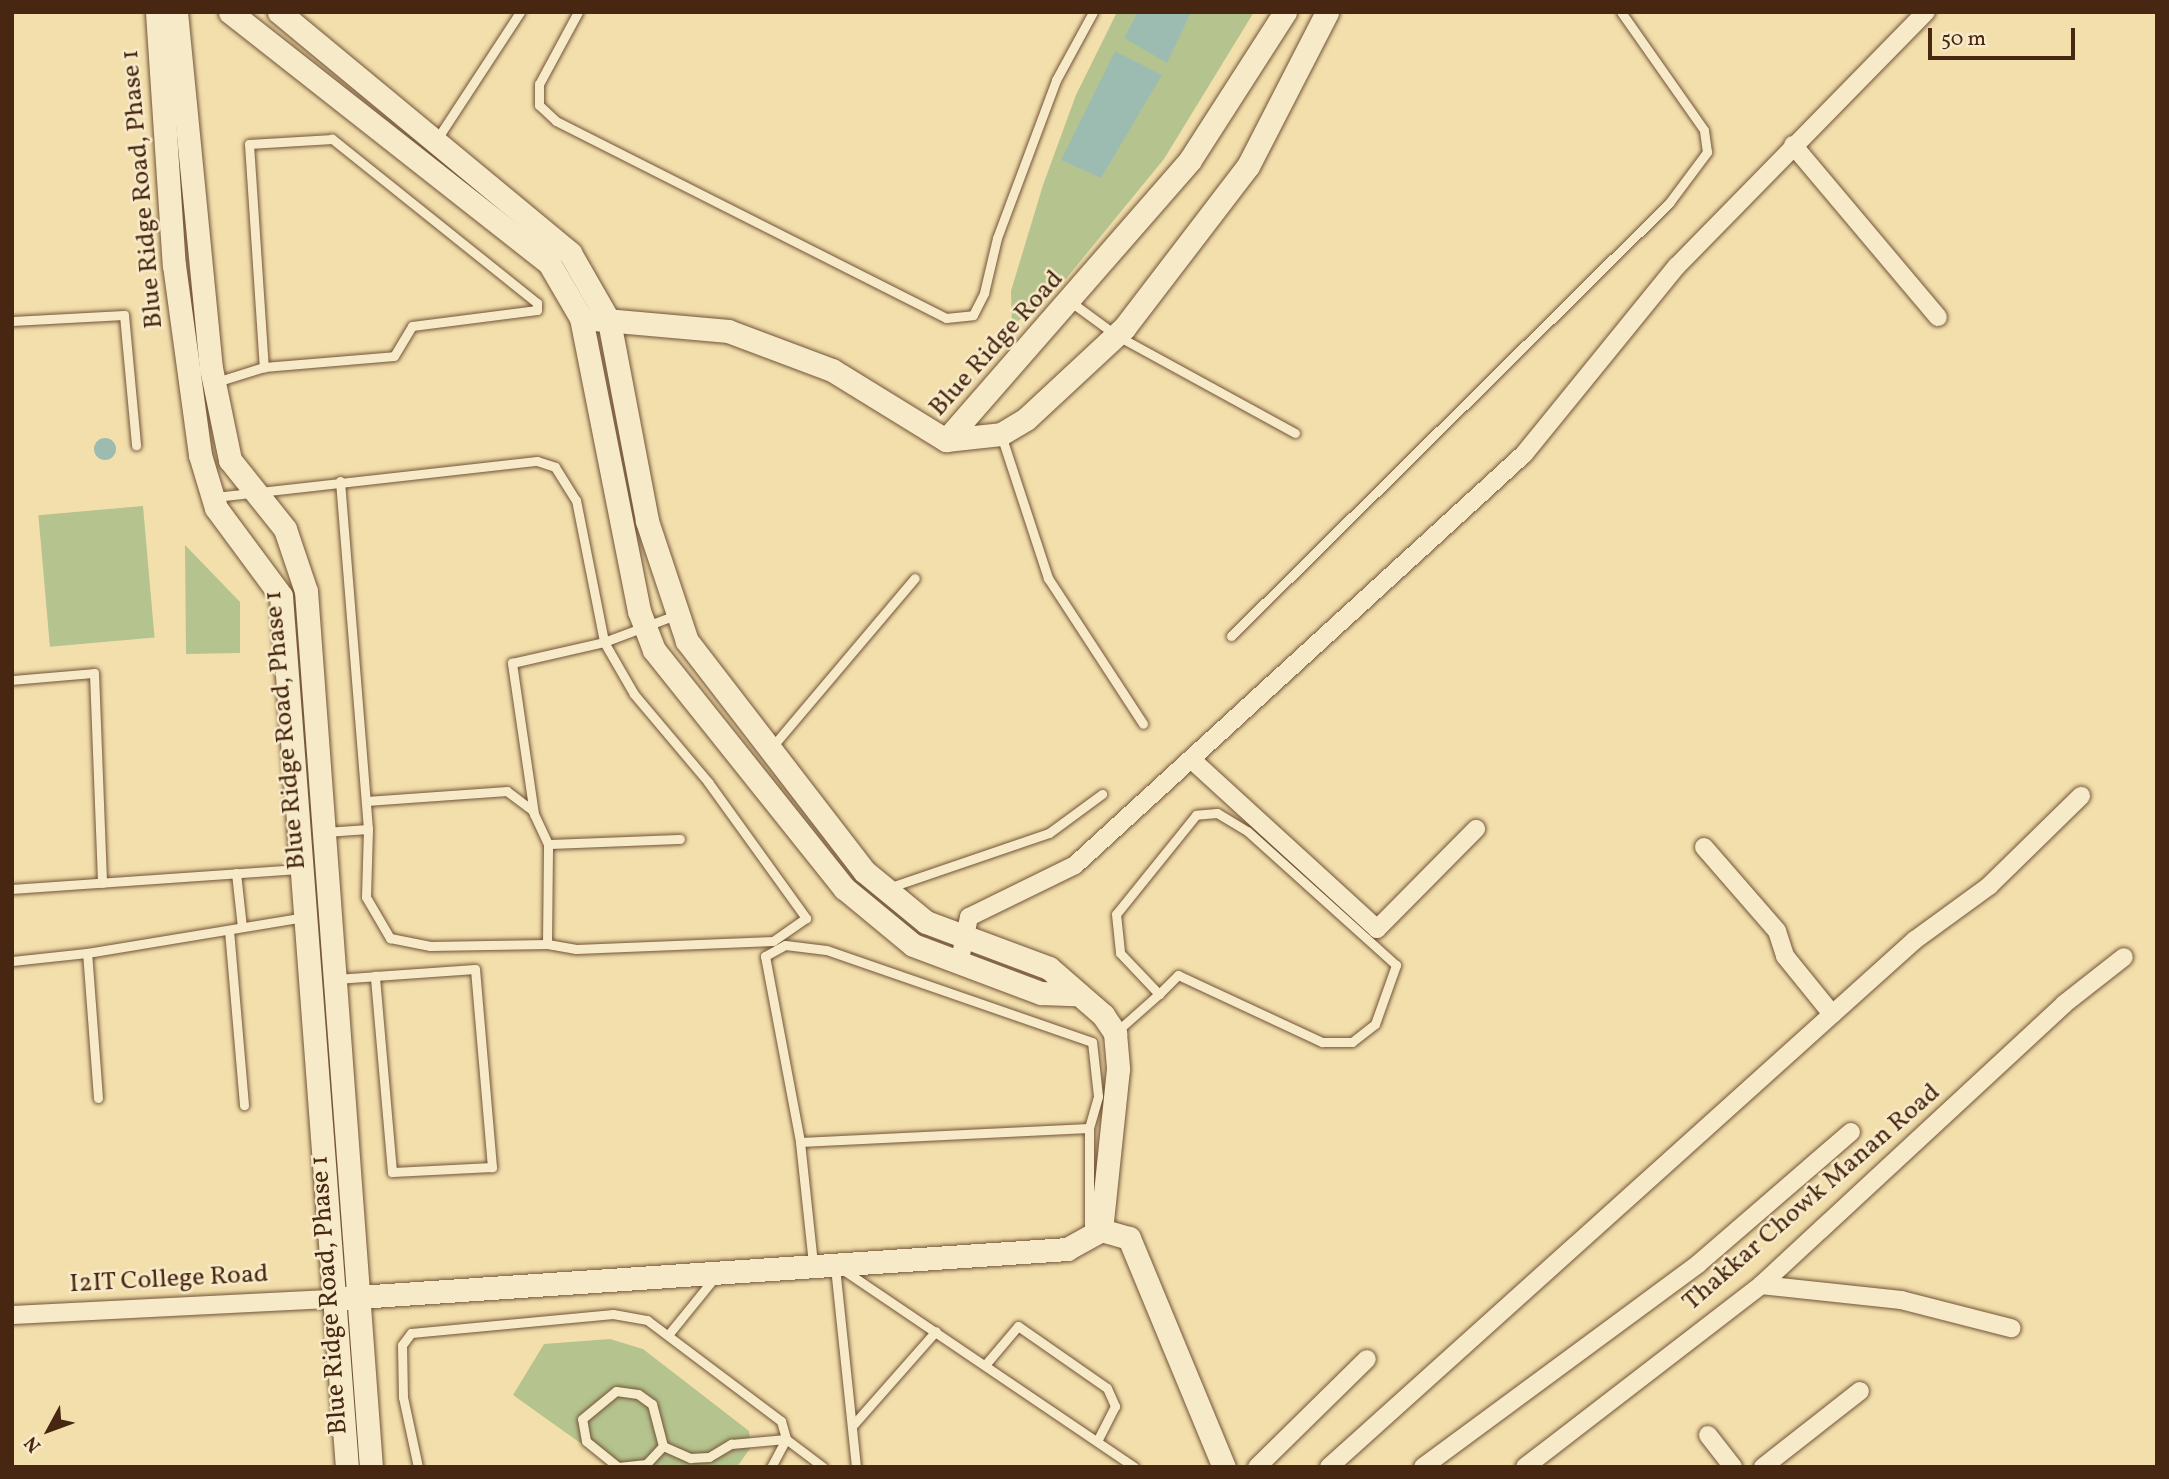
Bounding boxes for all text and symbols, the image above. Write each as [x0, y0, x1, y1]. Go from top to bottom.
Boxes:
scale bar [1931, 14, 2078, 58]
text: 50 m [1941, 25, 1986, 54]
street label: Blue Ridge Road, Phase 1 [115, 48, 171, 330]
street label: Blue Ridge Road [923, 264, 1071, 424]
street label: Blue Ridge Road, Phase 1 [258, 589, 314, 871]
street label: Thakkar Chowk Manan Road [1677, 1078, 1947, 1318]
street label: Blue Ridge Road, Phase 1 [305, 1154, 355, 1436]
street label: I2IT College Road [68, 1259, 270, 1301]
north arrow [14, 1395, 84, 1465]
text: N [19, 1430, 47, 1458]

